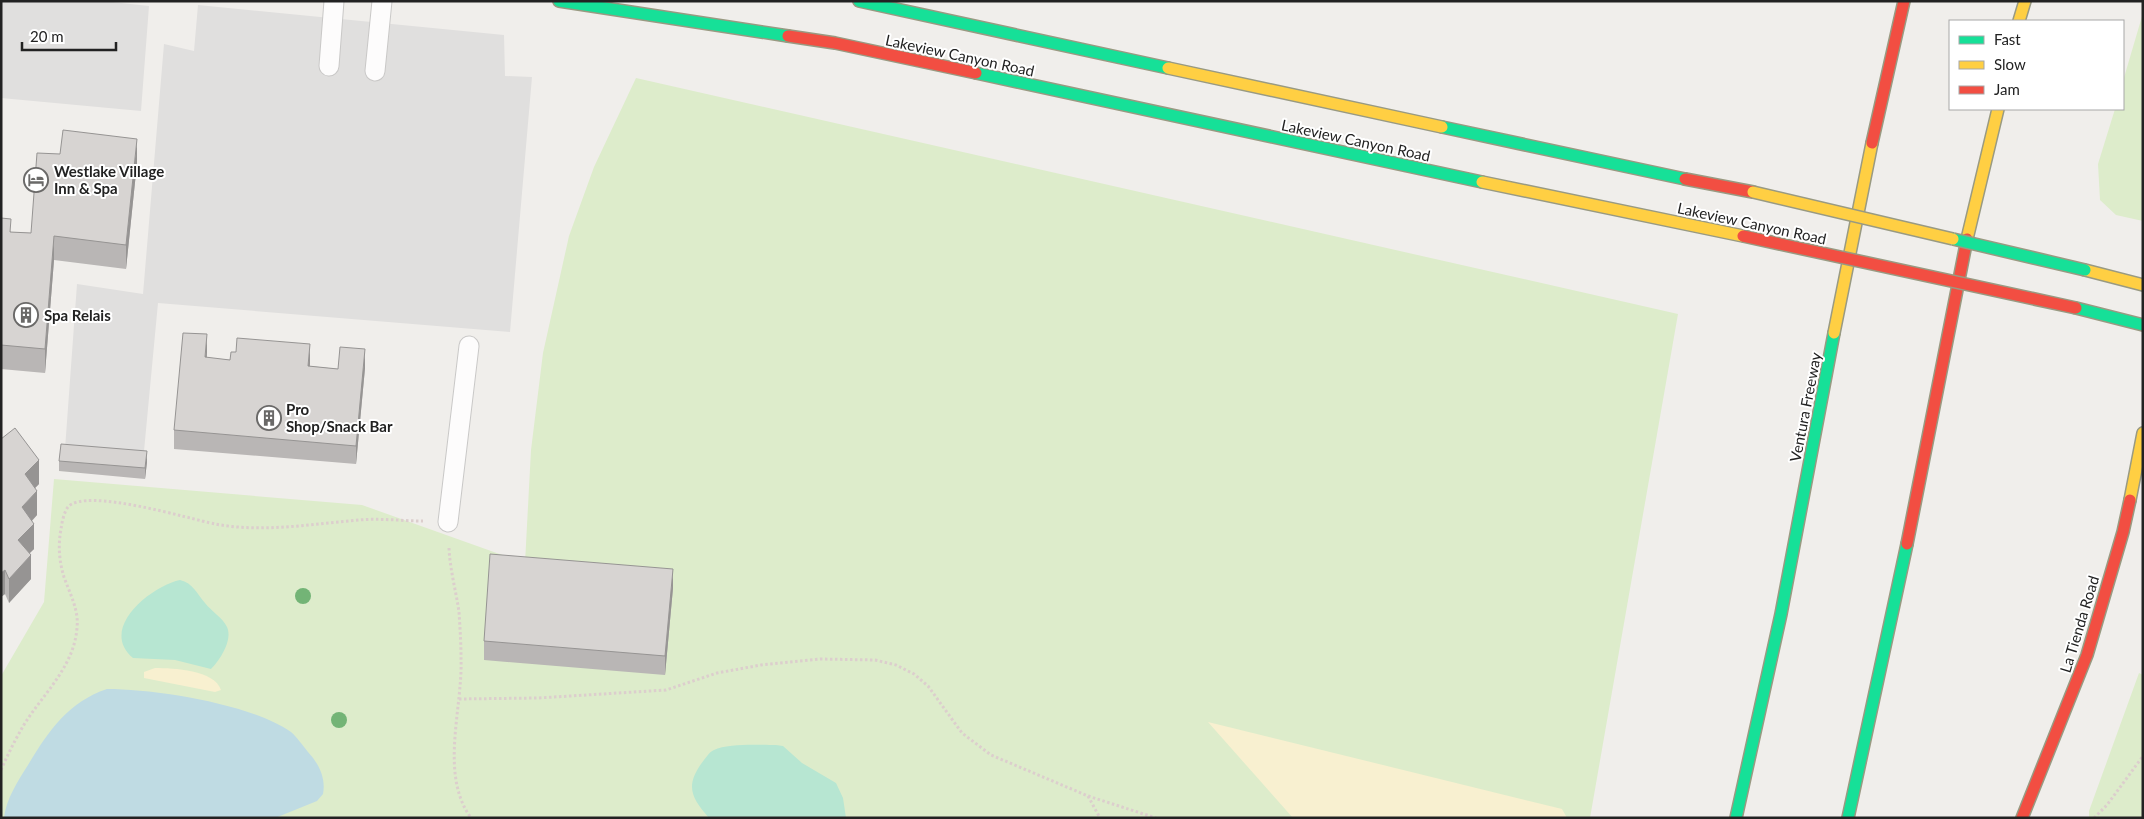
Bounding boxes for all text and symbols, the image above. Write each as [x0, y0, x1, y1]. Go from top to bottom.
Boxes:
scale bar [22, 20, 116, 52]
legend [1949, 20, 2124, 110]
text: 20 m [30, 27, 64, 45]
street label: Lakeview Canyon Road [884, 30, 1036, 80]
text: Fast [1994, 30, 2021, 48]
text: Slow [1994, 55, 2026, 73]
text: Jam [1994, 80, 2020, 98]
street label: Lakeview Canyon Road [1280, 115, 1432, 165]
place label: Westlake Village Inn & Spa [54, 162, 164, 197]
hotel icon: Westlake Village Inn & Spa [23, 167, 49, 193]
street label: Lakeview Canyon Road [1676, 198, 1828, 248]
building icon: Spa Relais [13, 302, 39, 328]
place label: Spa Relais [44, 306, 111, 324]
street label: Ventura Freeway [1786, 351, 1824, 463]
place label: Pro Shop/Snack Bar [286, 400, 393, 435]
building icon: Pro Shop/Snack Bar [256, 405, 282, 431]
street label: La Tienda Road [2056, 573, 2102, 675]

